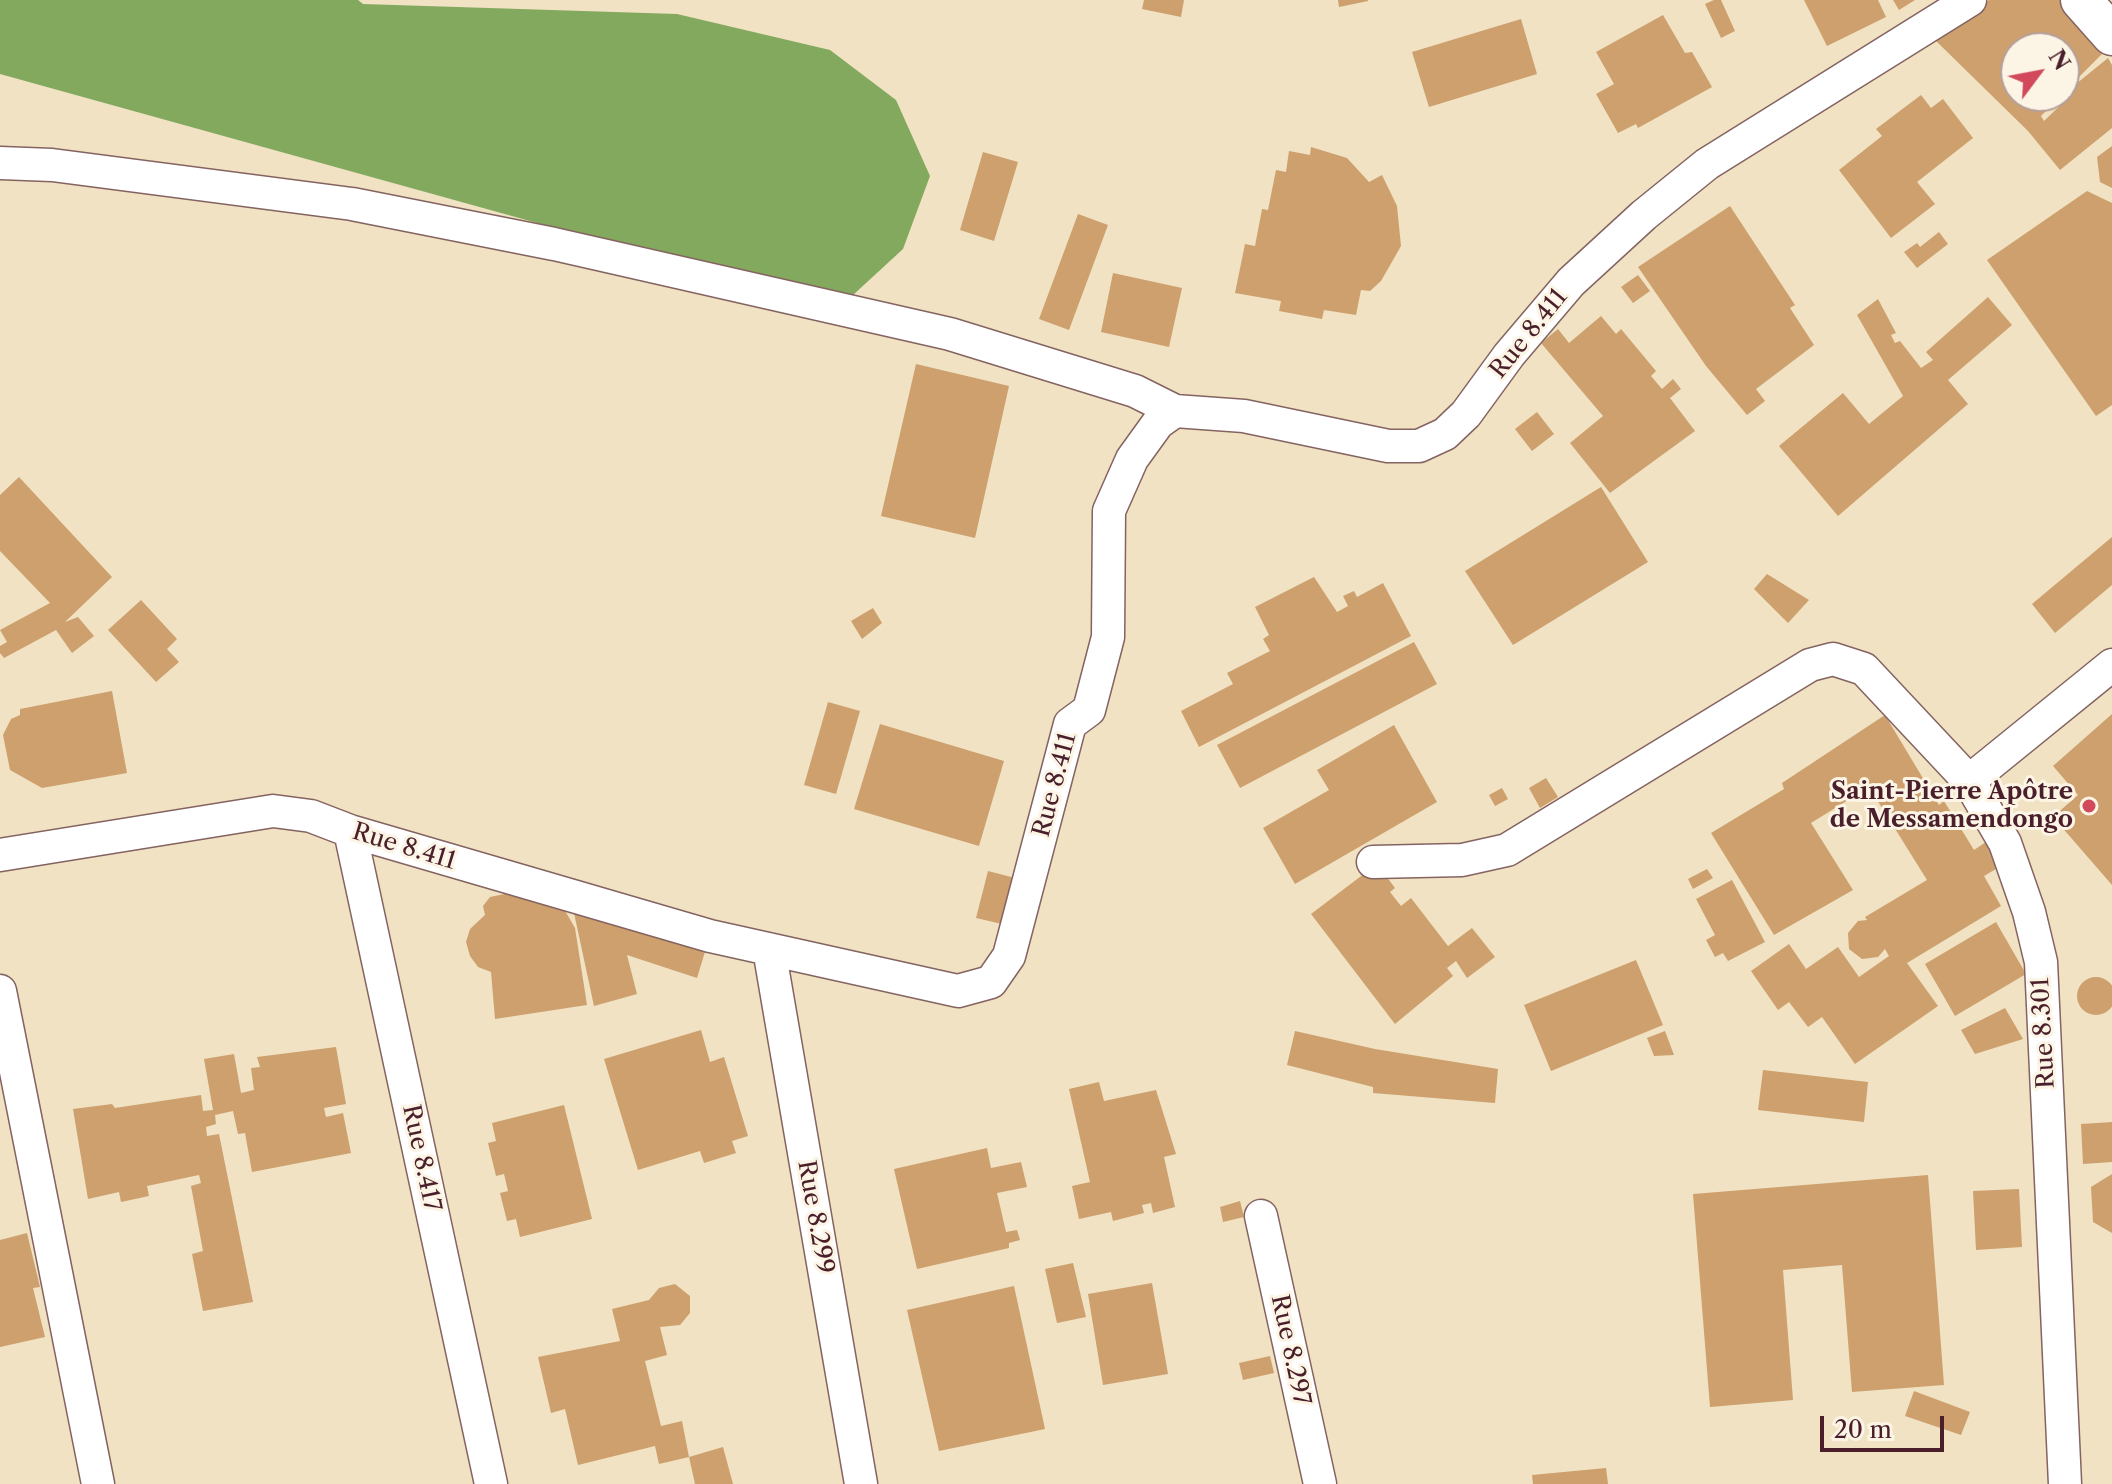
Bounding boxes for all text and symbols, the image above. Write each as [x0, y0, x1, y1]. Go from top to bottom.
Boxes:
north arrow [2000, 32, 2080, 112]
text: N [2043, 45, 2076, 75]
street label: Rue 8.411 [1484, 283, 1574, 385]
street label: Rue 8.411 [1027, 730, 1083, 840]
place label: Saint-Pierre Apôtre de Messamendongo [1830, 778, 2073, 834]
marker: Saint-Pierre Apôtre de Messamendongo [2080, 797, 2098, 815]
street label: Rue 8.411 [349, 818, 459, 876]
street label: Rue 8.301 [2027, 977, 2061, 1089]
street label: Rue 8.417 [396, 1102, 446, 1214]
street label: Rue 8.299 [791, 1158, 839, 1276]
street label: Rue 8.297 [1264, 1292, 1316, 1408]
scale bar [1824, 1400, 1948, 1450]
text: 20 m [1834, 1415, 1892, 1444]

